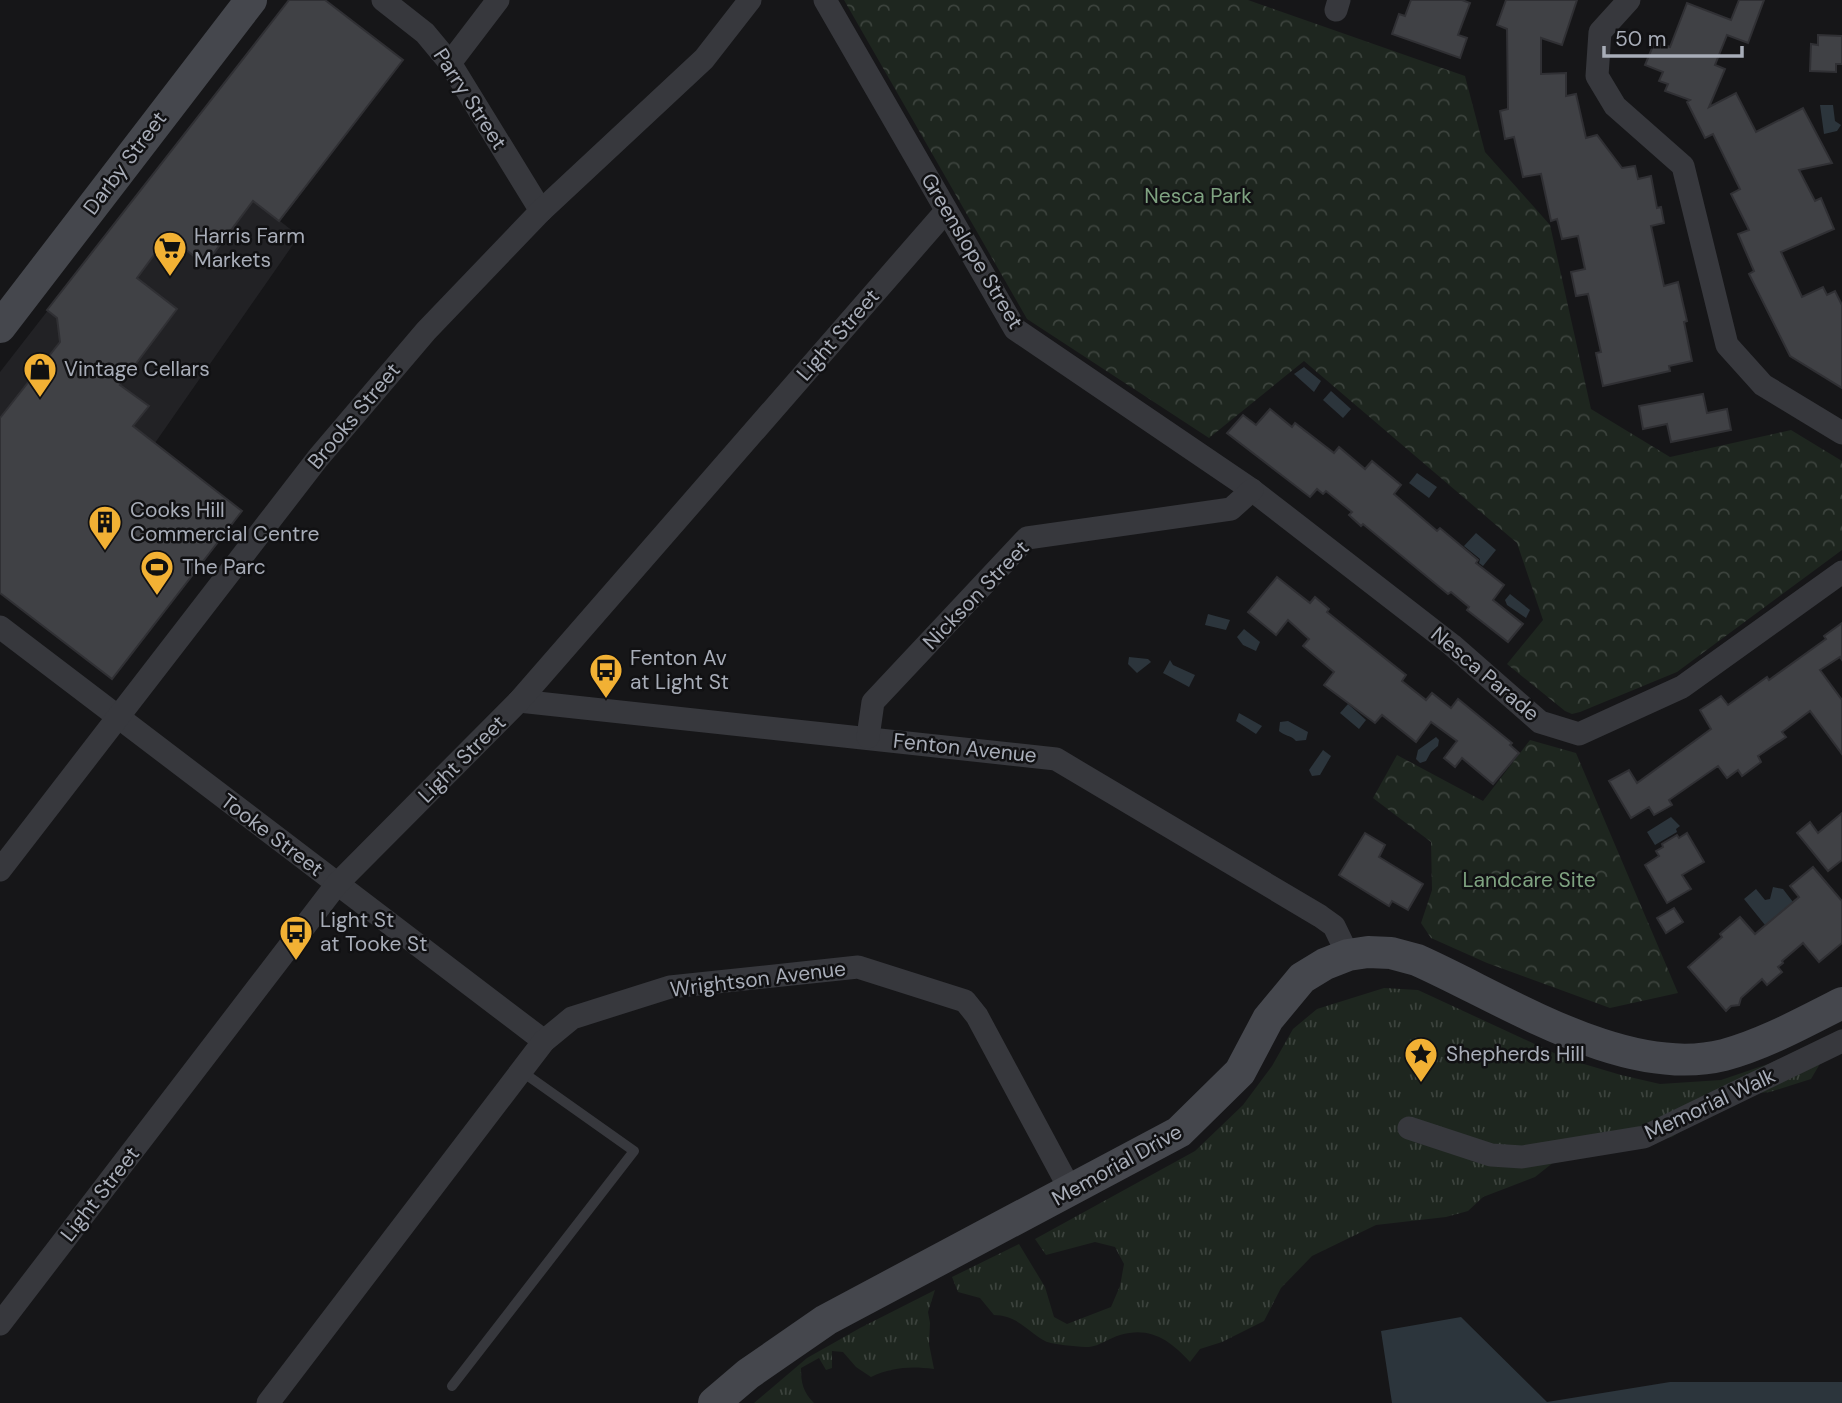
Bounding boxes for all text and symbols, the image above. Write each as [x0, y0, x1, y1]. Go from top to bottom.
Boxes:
scale bar [1604, 14, 1742, 58]
text: 50 m [1615, 25, 1666, 53]
street label: Parry Street [427, 43, 513, 155]
street label: Darby Street [77, 106, 173, 220]
street label: Greenslope Street [914, 168, 1030, 334]
park label: Nesca Park [1144, 182, 1252, 210]
place label: Harris Farm Markets [194, 222, 305, 274]
supermarket icon: Harris Farm Markets [151, 229, 189, 278]
street label: Light Street [790, 283, 886, 387]
shop icon: Vintage Cellars [21, 350, 59, 399]
place label: Vintage Cellars [64, 355, 210, 383]
street label: Brooks Street [301, 357, 407, 475]
place label: Cooks Hill Commercial Centre [130, 496, 320, 548]
building icon: Cooks Hill Commercial Centre [86, 503, 124, 552]
street label: Nickson Street [917, 534, 1035, 656]
sports icon: The Parc [138, 548, 176, 597]
place label: The Parc [182, 553, 266, 581]
street label: Nesca Parade [1425, 620, 1545, 728]
place label: Fenton Av at Light St [630, 644, 729, 696]
bus stop icon: Fenton Av at Light St [587, 651, 625, 700]
street label: Light Street [412, 709, 512, 809]
street label: Fenton Avenue [892, 727, 1038, 769]
street label: Tooke Street [215, 787, 329, 883]
park label: Landcare Site [1462, 866, 1596, 894]
place label: Light St at Tooke St [320, 906, 428, 958]
bus stop icon: Light St at Tooke St [277, 913, 315, 962]
street label: Wrightson Avenue [669, 954, 848, 1004]
place icon: Shepherds Hill [1402, 1035, 1440, 1084]
place label: Shepherds Hill [1446, 1040, 1585, 1068]
street label: Memorial Walk [1640, 1061, 1780, 1147]
street label: Memorial Drive [1047, 1118, 1187, 1212]
street label: Light Street [54, 1141, 146, 1247]

